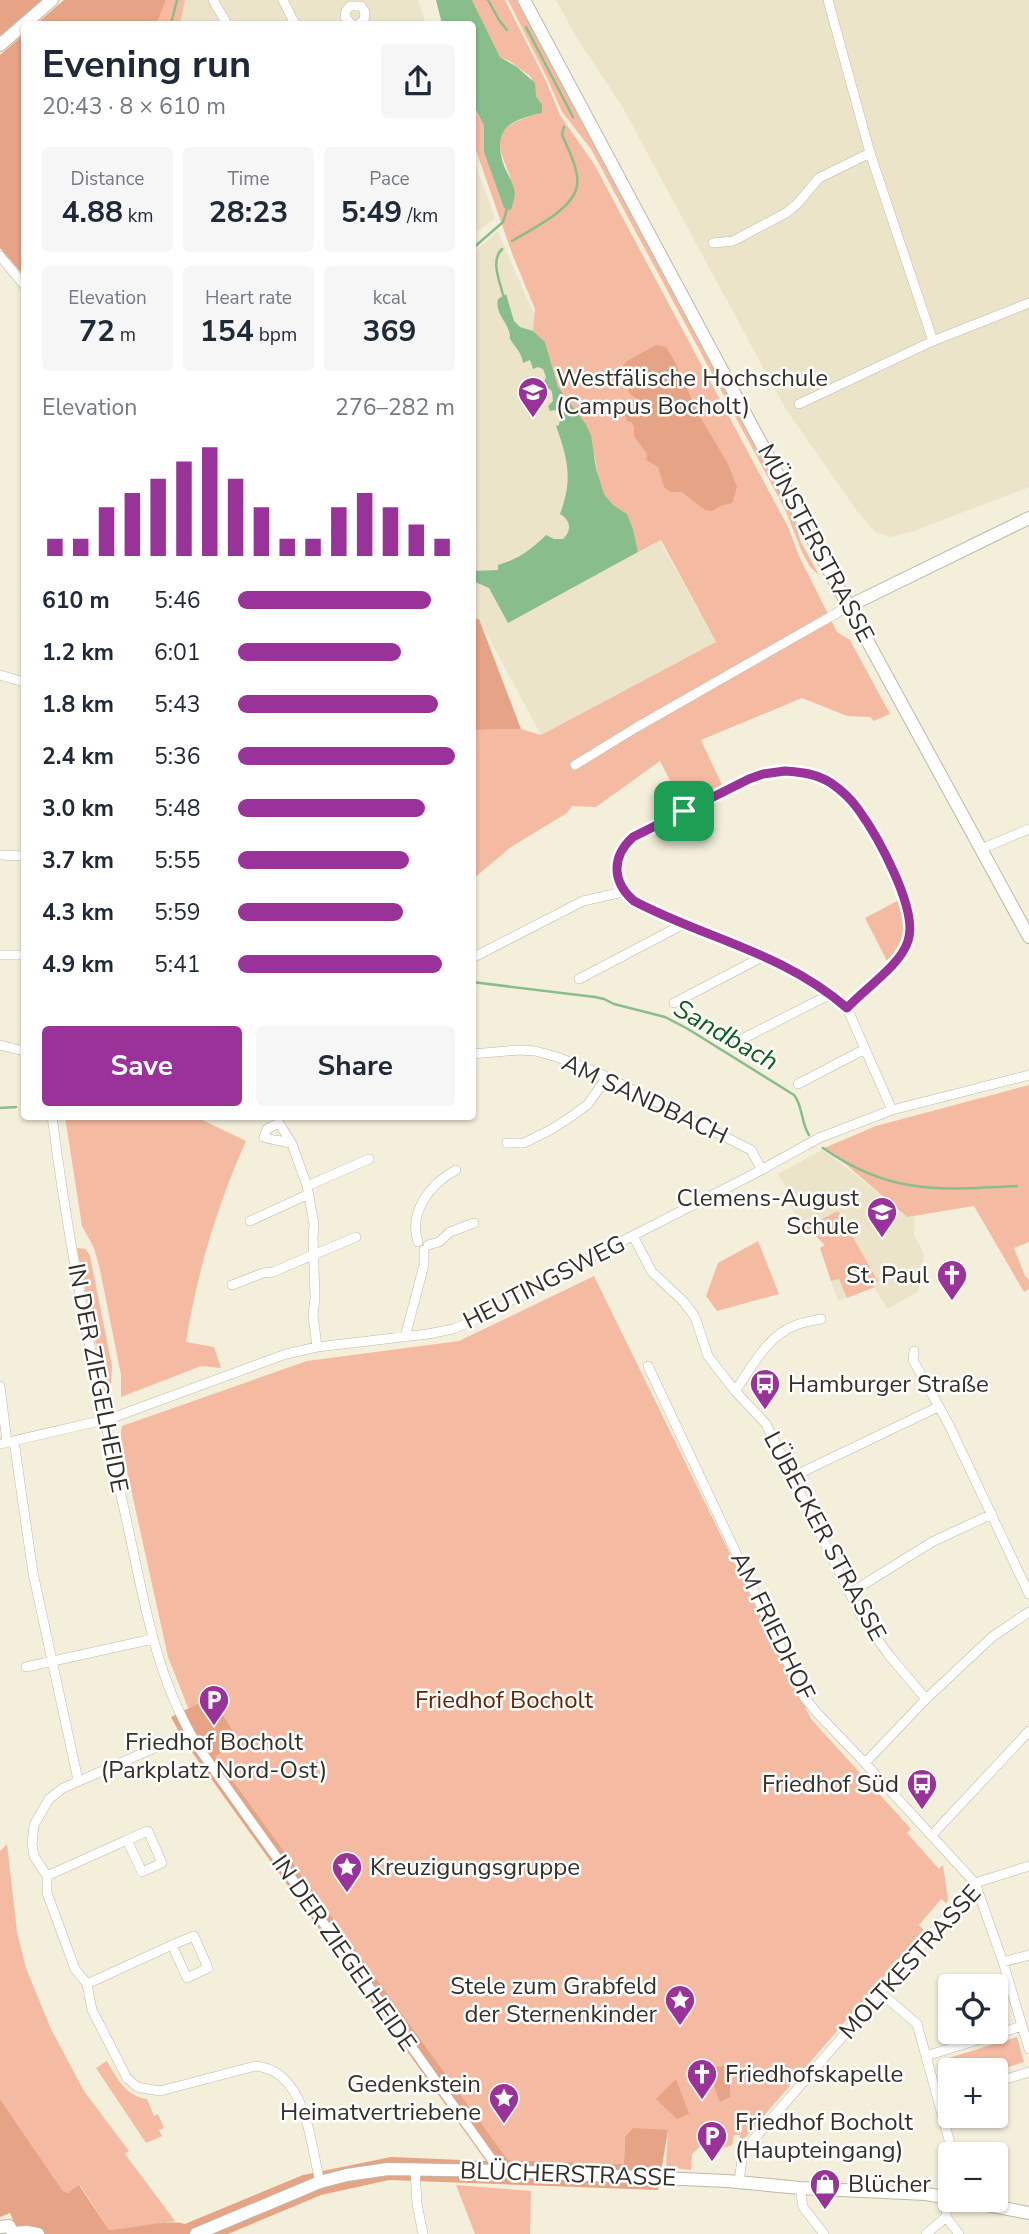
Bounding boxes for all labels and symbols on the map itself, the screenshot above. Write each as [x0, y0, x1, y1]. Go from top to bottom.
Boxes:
place label: Westfälische Hochschule (Campus Bocholt) [556, 362, 828, 422]
school or university icon: Westfälische Hochschule (Campus Bocholt) [516, 375, 550, 419]
street label: MÜNSTERSTRASSE [750, 438, 882, 648]
pin [654, 781, 714, 841]
water label: Sandbach [667, 991, 785, 1079]
street label: AM SANDBACH [557, 1047, 733, 1151]
place label: Clemens-August Schule [677, 1182, 860, 1242]
school or university icon: Clemens-August Schule [865, 1195, 899, 1239]
street label: HEUTINGSWEG [458, 1227, 630, 1337]
church icon: St. Paul [935, 1258, 969, 1302]
place label: St. Paul [846, 1259, 929, 1291]
street label: IN DER ZIEGELHEIDE [60, 1261, 136, 1495]
bus stop icon: Hamburger Straße [748, 1367, 782, 1411]
place label: Hamburger Straße [788, 1368, 989, 1400]
street label: LÜBECKER STRASSE [756, 1426, 894, 1646]
street label: AM FRIEDHOF [723, 1547, 823, 1705]
parking icon: Friedhof Bocholt (Parkplatz Nord-Ost) [197, 1683, 231, 1727]
park label: Friedhof Bocholt [415, 1684, 593, 1716]
place label: Friedhof Bocholt (Parkplatz Nord-Ost) [101, 1726, 327, 1786]
bus stop icon: Friedhof Süd [905, 1767, 939, 1811]
place label: Friedhof Süd [762, 1768, 899, 1800]
street label: IN DER ZIEGELHEIDE [264, 1848, 424, 2058]
place icon: Kreuzigungsgruppe [330, 1850, 364, 1894]
place label: Kreuzigungsgruppe [370, 1851, 580, 1883]
street label: MOLTKESTRASSE [832, 1878, 988, 2046]
place label: Stele zum Grabfeld der Sternenkinder [450, 1970, 657, 2030]
place icon: Stele zum Grabfeld der Sternenkinder [663, 1983, 697, 2027]
church icon: Friedhofskapelle [685, 2057, 719, 2101]
place label: Friedhofskapelle [725, 2058, 903, 2090]
place label: Gedenkstein Heimatvertriebene [280, 2068, 481, 2128]
place icon: Gedenkstein Heimatvertriebene [487, 2081, 521, 2125]
place label: Friedhof Bocholt (Haupteingang) [735, 2106, 913, 2166]
parking icon: Friedhof Bocholt (Haupteingang) [695, 2119, 729, 2163]
street label: BLÜCHERSTRASSE [459, 2154, 677, 2194]
shop icon: Blücher [808, 2167, 842, 2211]
place label: Blücher [848, 2168, 931, 2200]

